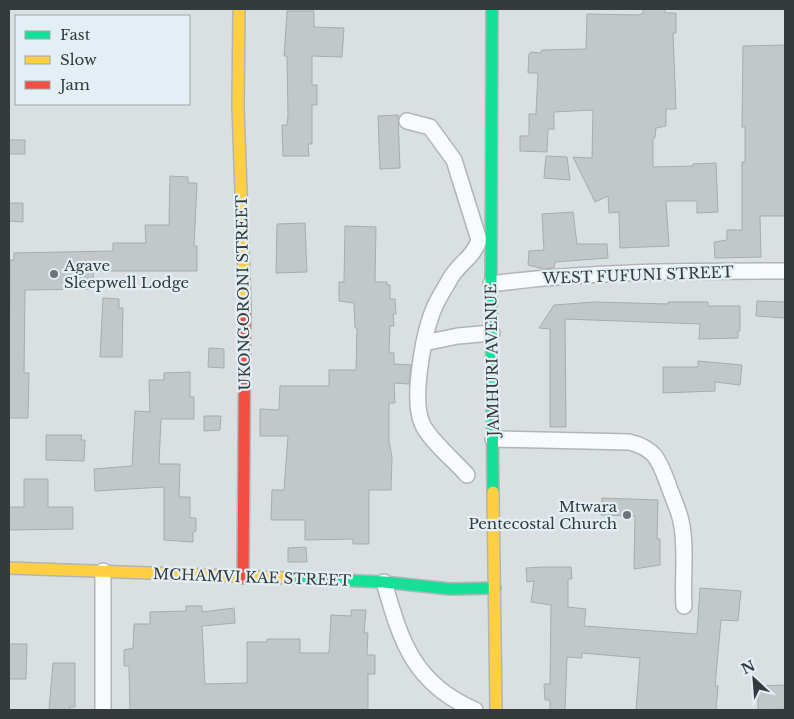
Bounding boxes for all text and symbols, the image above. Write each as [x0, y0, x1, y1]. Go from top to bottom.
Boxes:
legend [15, 15, 190, 105]
text: Fast [60, 25, 91, 44]
text: Slow [60, 50, 97, 69]
text: Jam [58, 75, 90, 94]
street label: UKONGORONI STREET [232, 195, 254, 391]
place label: Agave Sleepwell Lodge [63, 256, 189, 292]
street label: WEST FUFUNI STREET [541, 262, 734, 288]
marker: Agave Sleepwell Lodge [48, 268, 60, 280]
street label: JAMHURI AVENUE [481, 283, 503, 438]
place label: Mtwara Pentecostal Church [468, 497, 618, 533]
marker: Mtwara Pentecostal Church [621, 509, 633, 521]
street label: MCHAMVI KAE STREET [153, 564, 351, 590]
north arrow [729, 654, 779, 704]
text: N [738, 656, 758, 678]

